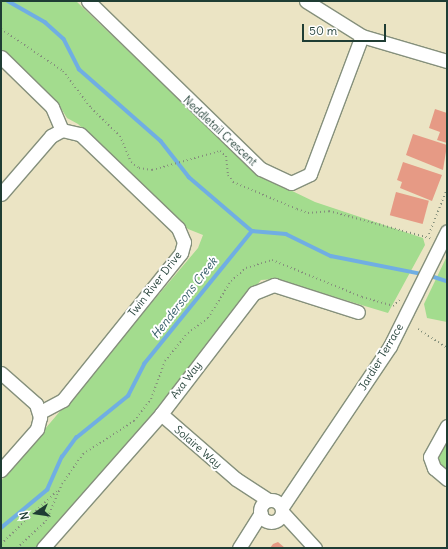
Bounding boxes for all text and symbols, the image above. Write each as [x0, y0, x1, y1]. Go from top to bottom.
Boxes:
scale bar [304, 16, 388, 42]
text: 50 m [309, 23, 337, 38]
street label: Neddletail Crescent [180, 93, 260, 169]
street label: Twin River Drive [125, 249, 185, 319]
water label: Hendersons Creek [148, 254, 220, 342]
street label: Jardier Terrace [356, 321, 406, 393]
street label: Axa Way [168, 359, 204, 401]
street label: Solaire Way [172, 423, 224, 471]
north arrow [16, 493, 56, 533]
text: N [17, 510, 32, 521]

